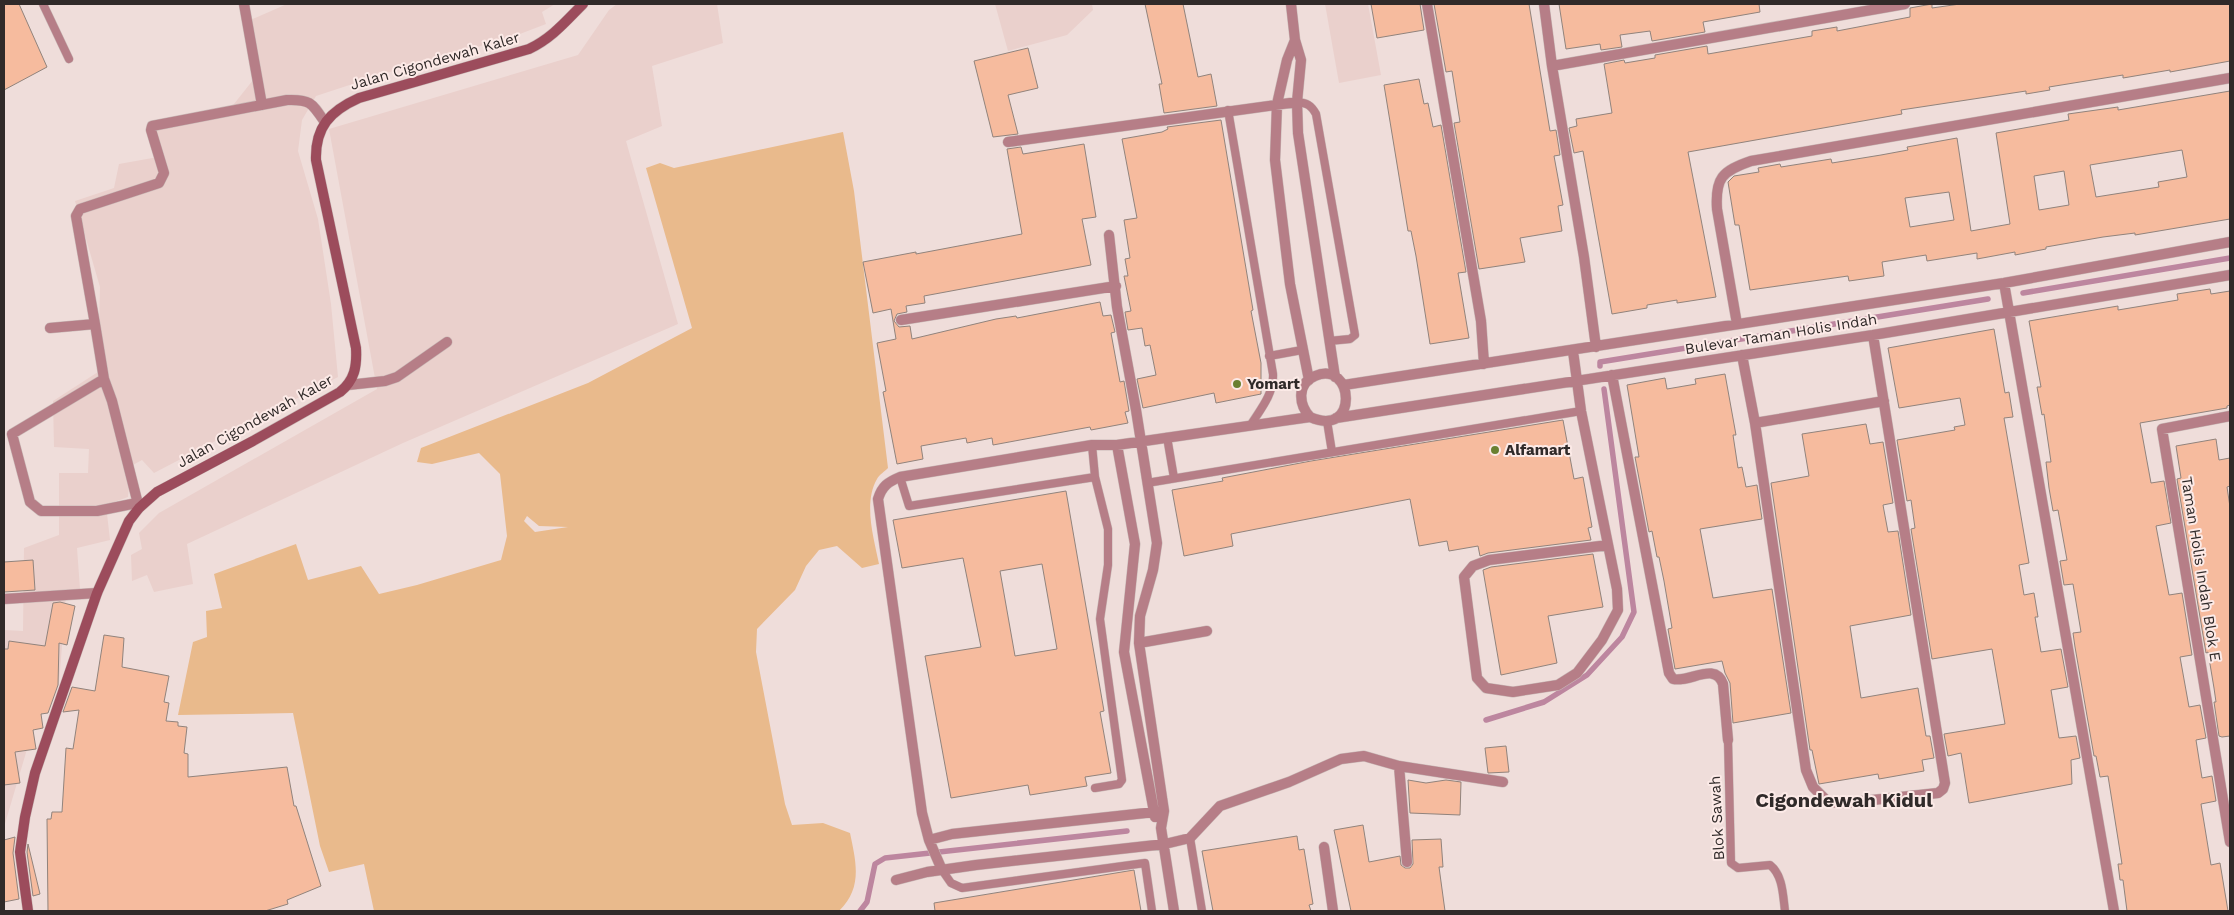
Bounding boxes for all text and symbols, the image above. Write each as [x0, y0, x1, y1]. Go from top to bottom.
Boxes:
street label: Jalan Cigondewah Kaler [348, 28, 522, 94]
street label: Bulevar Taman Holis Indah [1684, 310, 1878, 358]
street label: Jalan Cigondewah Kaler [174, 371, 336, 471]
place label: Yomart [1247, 375, 1300, 393]
marker: Yomart [1231, 378, 1243, 390]
place label: Alfamart [1505, 441, 1571, 459]
marker: Alfamart [1489, 444, 1501, 456]
street label: Taman Holis Indah Blok E [2177, 475, 2225, 663]
street label: Blok Sawah [1706, 775, 1728, 861]
district label: Cigondewah Kidul [1755, 788, 1933, 812]

